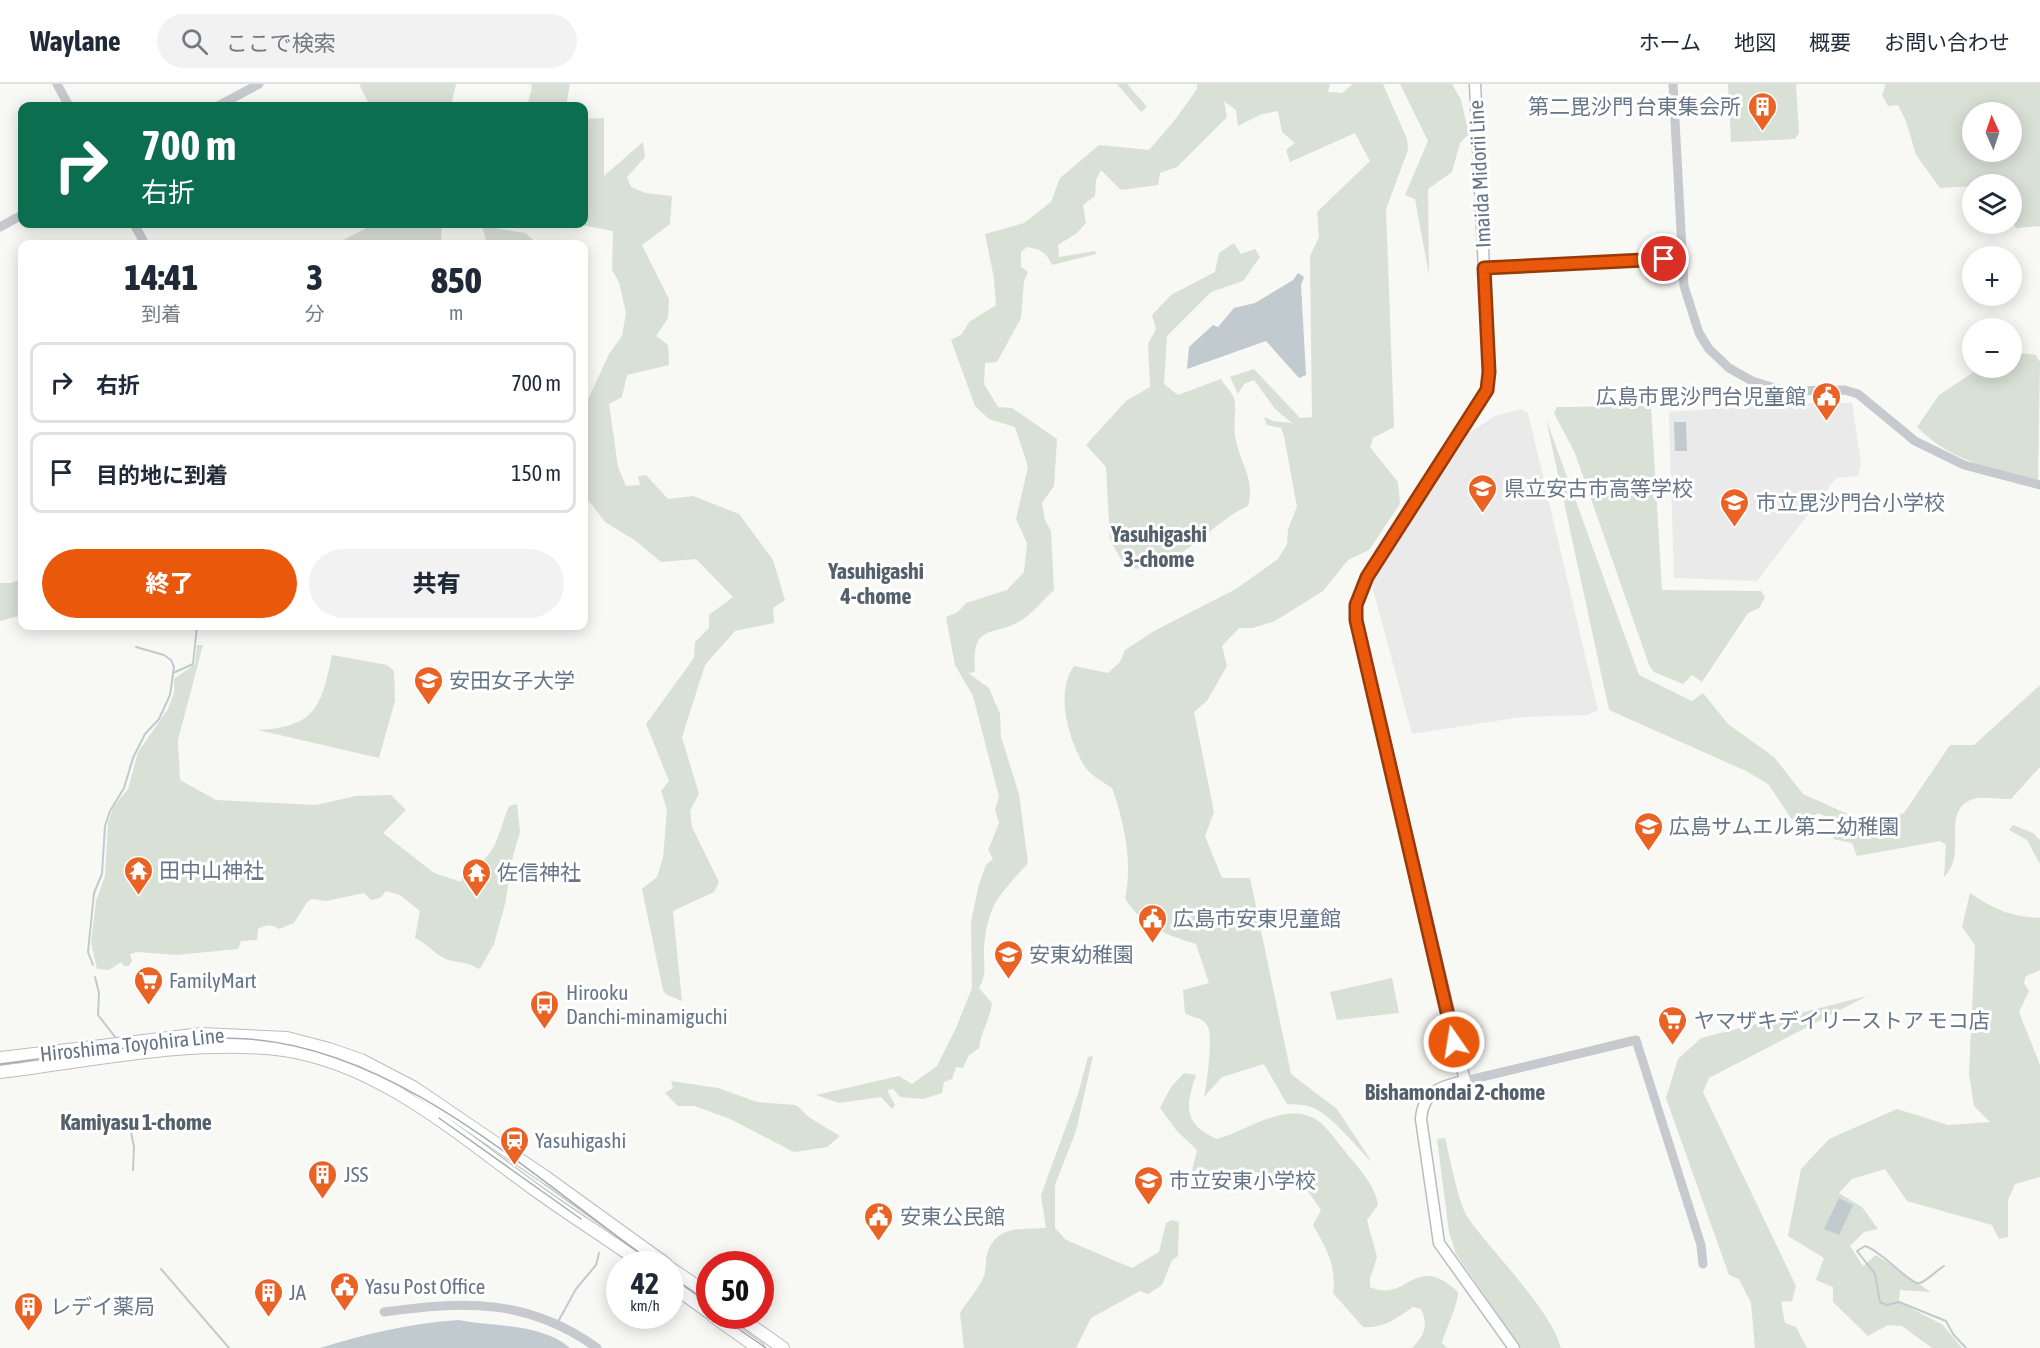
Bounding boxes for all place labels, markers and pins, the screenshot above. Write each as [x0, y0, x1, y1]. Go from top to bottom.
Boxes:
building icon: 第二毘沙門 台東集会所 [1746, 90, 1778, 132]
place label: 第二毘沙門 台東集会所 [1528, 94, 1741, 118]
pin [1638, 233, 1689, 284]
public building icon: 広島市毘沙門台児童館 [1811, 380, 1843, 422]
place label: 広島市毘沙門台児童館 [1596, 384, 1806, 408]
school or university icon: 県立安古市高等学校 [1467, 472, 1499, 514]
place label: 県立安古市高等学校 [1504, 476, 1693, 500]
school or university icon: 市立毘沙門台小学校 [1719, 486, 1751, 528]
place label: 市立毘沙門台小学校 [1756, 490, 1945, 514]
school or university icon: 安田女子大学 [412, 664, 444, 706]
place label: 安田女子大学 [449, 668, 575, 692]
school or university icon: 広島サムエル第二幼稚園 [1632, 810, 1664, 852]
place label: 広島サムエル第二幼稚園 [1669, 814, 1900, 838]
temple icon: 田中山神社 [122, 854, 154, 896]
temple icon: 佐信神社 [460, 856, 492, 898]
place label: 田中山神社 [159, 858, 264, 882]
place label: 佐信神社 [497, 860, 581, 884]
public building icon: 広島市安東児童館 [1136, 902, 1168, 944]
place label: 広島市安東児童館 [1173, 906, 1341, 930]
school or university icon: 安東幼稚園 [992, 938, 1024, 980]
place label: 安東幼稚園 [1029, 942, 1134, 966]
supermarket icon: FamilyMart [132, 964, 164, 1006]
place label: FamilyMart [169, 968, 257, 992]
place label: Hirooku Danchi-minamiguchi [566, 980, 728, 1028]
bus stop icon: Hirooku Danchi-minamiguchi [529, 988, 561, 1030]
supermarket icon: ヤマザキデイリーストア モコ店 [1657, 1004, 1689, 1046]
place label: ヤマザキデイリーストア モコ店 [1694, 1008, 1990, 1032]
station icon: Yasuhigashi [498, 1124, 530, 1166]
place label: Yasuhigashi [535, 1128, 626, 1152]
building icon: JSS [307, 1158, 339, 1200]
place label: JSS [344, 1162, 369, 1186]
school or university icon: 市立安東小学校 [1132, 1164, 1164, 1206]
place label: 市立安東小学校 [1169, 1168, 1316, 1192]
public building icon: 安東公民館 [863, 1200, 895, 1242]
place label: 安東公民館 [900, 1204, 1005, 1228]
public building icon: Yasu Post Office [328, 1270, 360, 1312]
place label: Yasu Post Office [365, 1274, 485, 1298]
building icon: JA [252, 1276, 284, 1318]
place label: JA [289, 1280, 307, 1304]
building icon: レデイ薬局 [13, 1290, 45, 1332]
place label: レデイ薬局 [50, 1294, 155, 1318]

